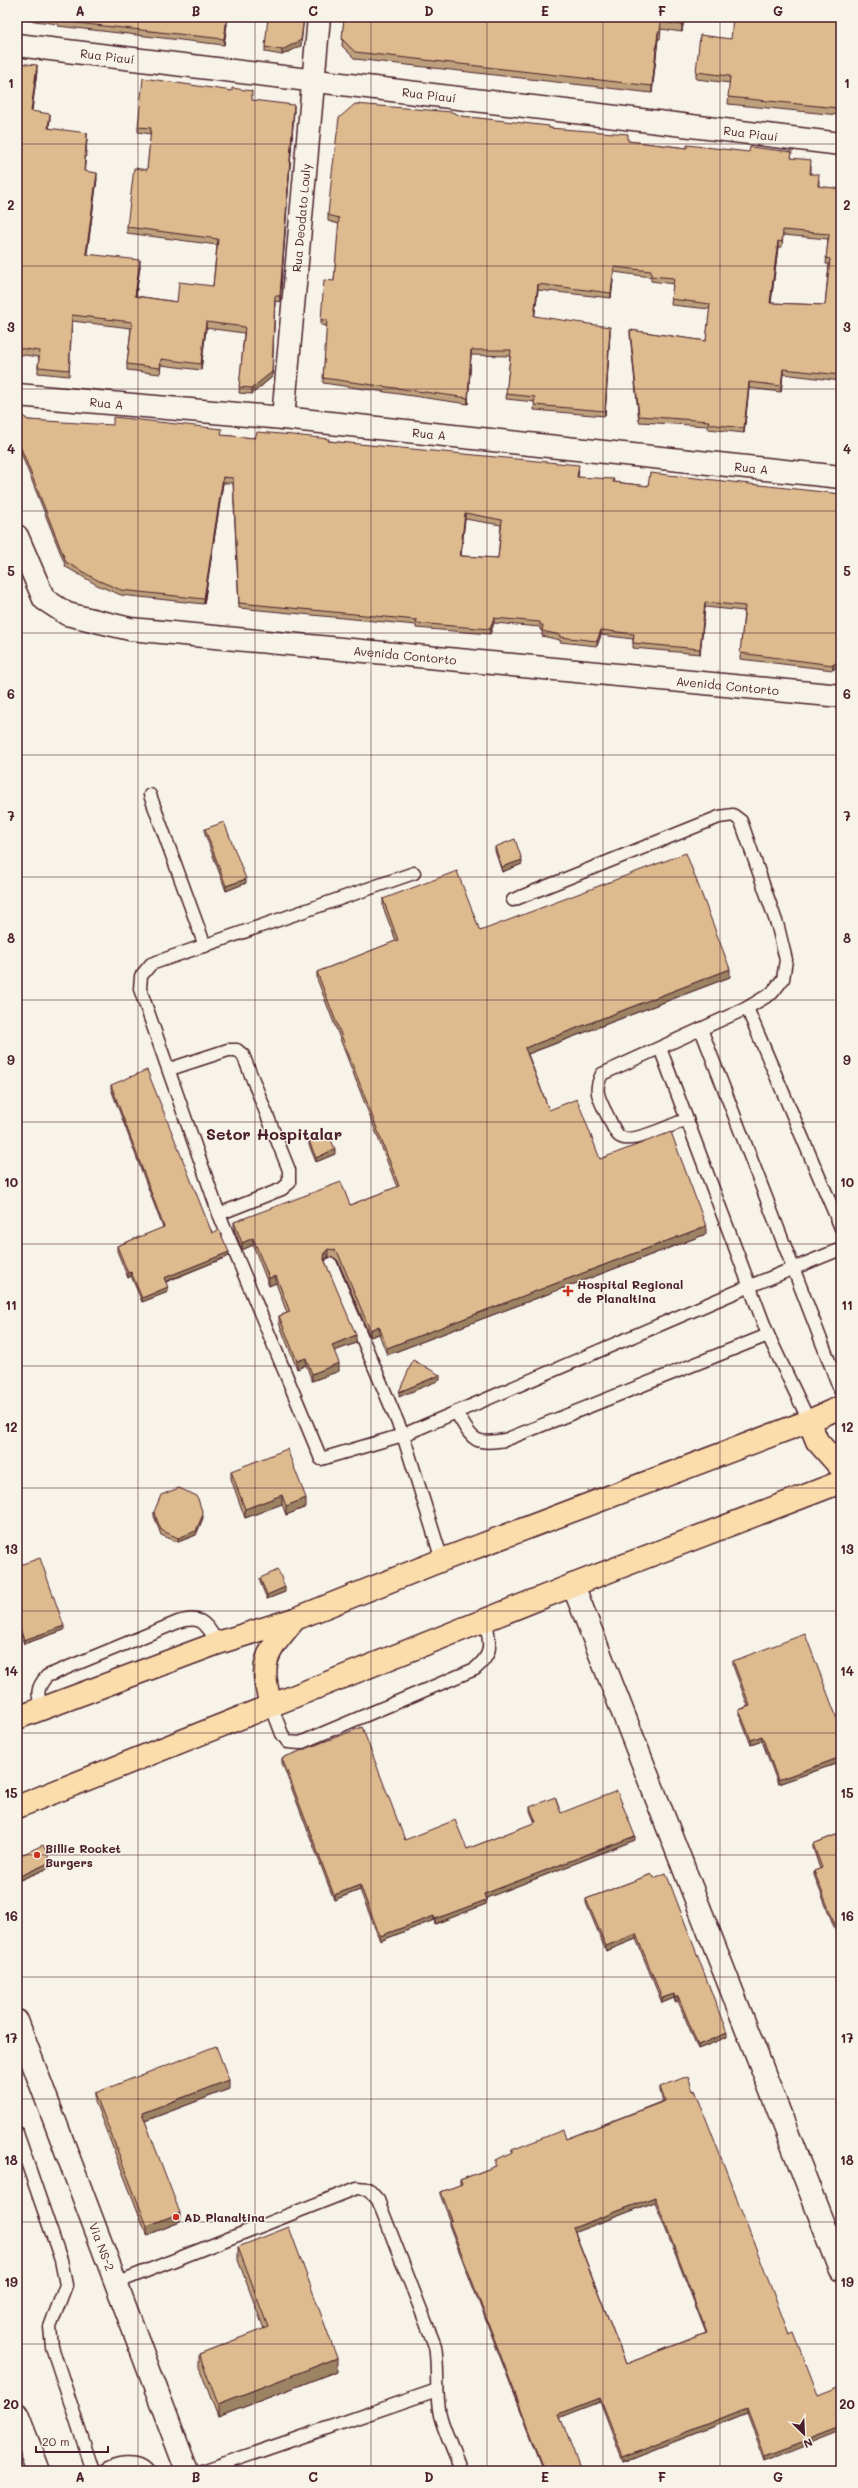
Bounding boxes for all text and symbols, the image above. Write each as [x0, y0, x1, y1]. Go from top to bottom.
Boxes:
text: A [75, 2, 85, 19]
text: B [192, 2, 201, 19]
text: C [308, 2, 318, 19]
text: D [424, 2, 434, 19]
text: E [541, 2, 549, 19]
text: F [658, 2, 666, 19]
text: G [773, 2, 783, 19]
street label: Rua Piauí [79, 45, 136, 67]
text: 1 [8, 74, 14, 91]
text: 1 [844, 74, 850, 91]
street label: Rua Piauí [401, 83, 457, 106]
street label: Rua Piauí [723, 122, 779, 144]
street label: Rua Deodato Louly [288, 163, 314, 273]
text: 2 [7, 196, 15, 213]
text: 2 [843, 196, 851, 213]
text: 3 [7, 318, 15, 335]
text: 3 [843, 318, 851, 335]
street label: Rua A [89, 393, 124, 412]
street label: Rua A [411, 424, 447, 443]
text: 4 [7, 440, 15, 457]
text: 4 [843, 440, 851, 457]
street label: Rua A [734, 458, 769, 477]
text: 5 [7, 562, 15, 579]
text: 5 [843, 562, 851, 579]
street label: Avenida Contorto [353, 642, 457, 668]
street label: Avenida Contorto [675, 672, 780, 698]
text: 6 [7, 685, 15, 702]
text: 6 [843, 685, 851, 702]
text: 7 [7, 807, 15, 824]
text: 7 [843, 807, 851, 824]
text: 8 [7, 929, 15, 946]
text: 8 [843, 929, 851, 946]
text: 9 [7, 1051, 15, 1068]
text: 9 [843, 1051, 851, 1068]
district label: Setor Hospitalar [206, 1123, 342, 1144]
text: 10 [4, 1173, 18, 1190]
text: 10 [840, 1173, 854, 1190]
place label: Hospital Regional de Planaltina [577, 1276, 683, 1306]
marker: Hospital Regional de Planaltina [562, 1285, 574, 1297]
text: 11 [5, 1296, 17, 1313]
text: 11 [841, 1296, 853, 1313]
text: 12 [4, 1418, 18, 1435]
text: 12 [840, 1418, 854, 1435]
text: 13 [4, 1540, 18, 1557]
text: 13 [840, 1540, 854, 1557]
text: 14 [4, 1662, 18, 1679]
text: 14 [840, 1662, 854, 1679]
text: 15 [4, 1784, 18, 1801]
text: 15 [840, 1784, 854, 1801]
place label: Billie Rocket Burgers [45, 1840, 121, 1870]
marker: Billie Rocket Burgers [32, 1850, 42, 1860]
text: 16 [4, 1907, 18, 1924]
text: 16 [840, 1907, 854, 1924]
text: 17 [4, 2029, 18, 2046]
text: 17 [840, 2029, 854, 2046]
text: 18 [4, 2151, 18, 2168]
text: 18 [840, 2151, 854, 2168]
place label: AD Planaltina [184, 2209, 265, 2225]
marker: AD Planaltina [171, 2212, 181, 2222]
street label: Via NS-2 [86, 2220, 119, 2273]
text: 19 [4, 2273, 18, 2290]
text: 19 [840, 2273, 854, 2290]
text: 20 [3, 2395, 19, 2412]
text: 20 [839, 2395, 855, 2412]
north arrow [784, 2414, 824, 2454]
scale bar [36, 2428, 108, 2454]
text: 20 m [42, 2433, 70, 2449]
text: N [801, 2435, 815, 2452]
text: A [75, 2468, 85, 2485]
text: B [192, 2468, 201, 2485]
text: C [308, 2468, 318, 2485]
text: D [424, 2468, 434, 2485]
text: E [541, 2468, 549, 2485]
text: F [658, 2468, 666, 2485]
text: G [773, 2468, 783, 2485]

